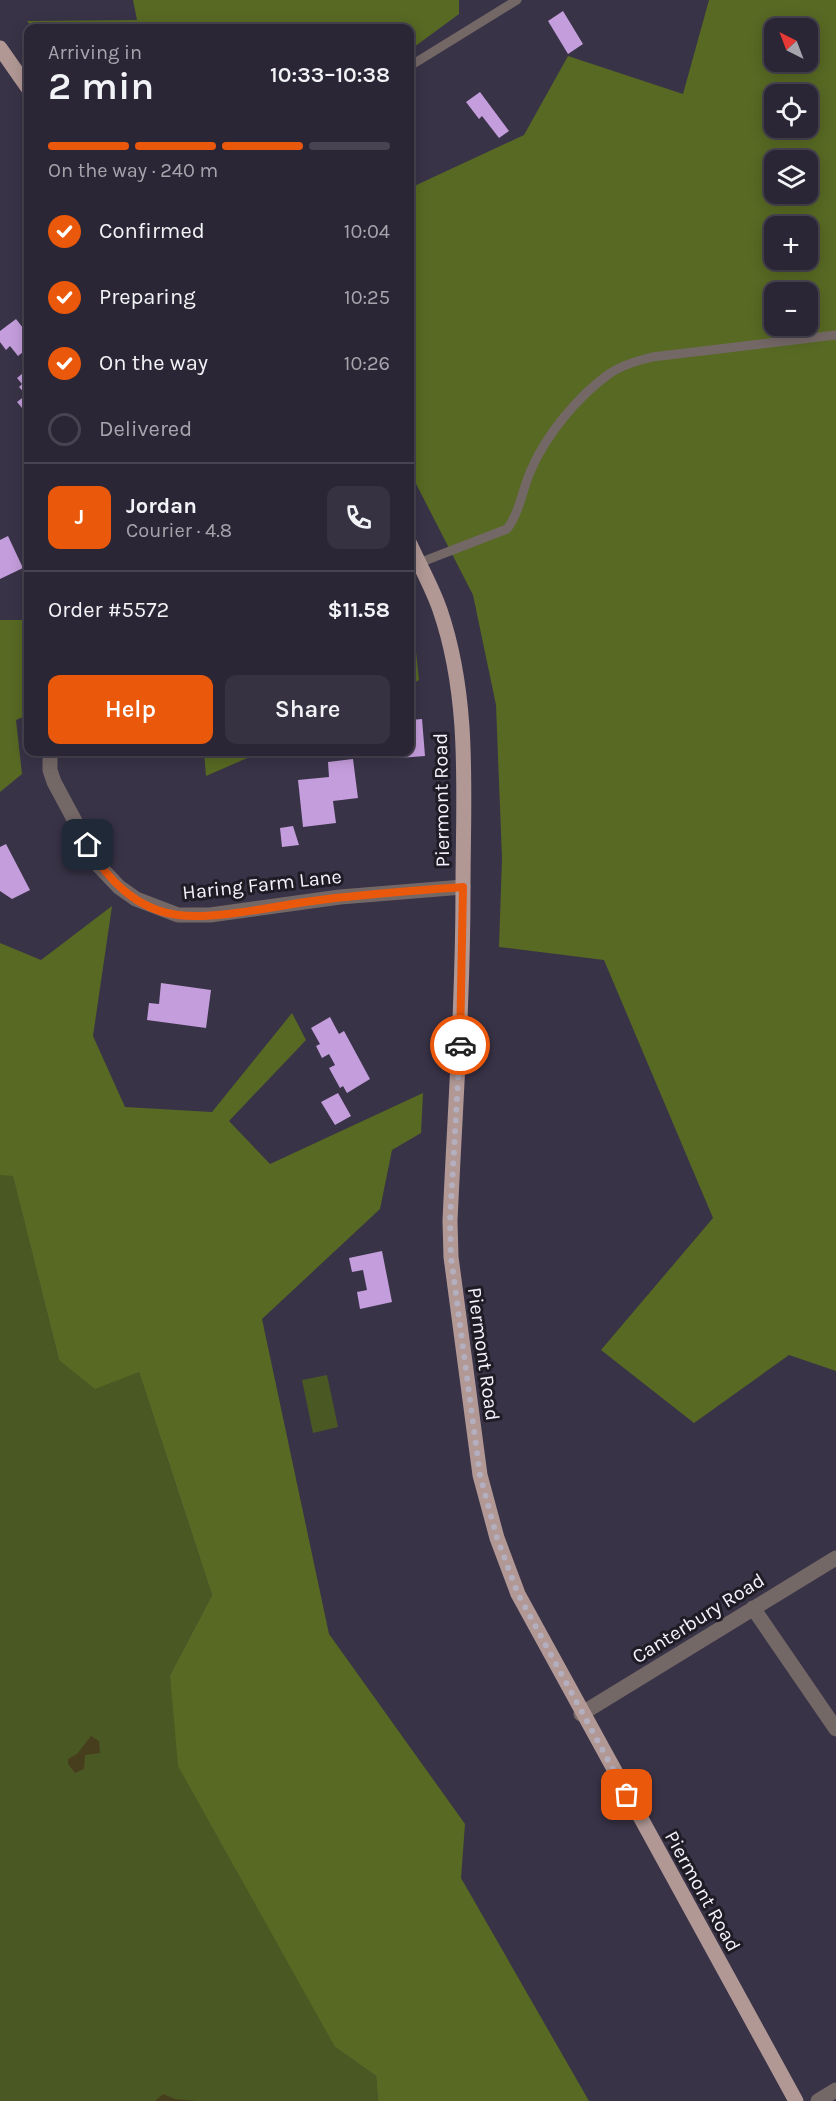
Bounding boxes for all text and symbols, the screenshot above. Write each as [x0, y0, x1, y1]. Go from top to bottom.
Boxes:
north arrow [764, 18, 818, 72]
map controls [764, 18, 818, 336]
text: Arriving in [48, 41, 142, 64]
text: 10:33–10:38 [270, 62, 390, 88]
text: 2 min [48, 63, 154, 109]
button: locate [764, 84, 818, 138]
button: layers [764, 150, 818, 204]
text: On the way · 240 m [48, 159, 218, 182]
icon: check [48, 215, 81, 248]
button: + [764, 216, 818, 270]
text: Confirmed [99, 218, 205, 244]
text: 10:04 [344, 220, 390, 243]
icon: check [48, 281, 81, 314]
button: − [764, 282, 818, 336]
text: Preparing [99, 284, 196, 310]
text: 10:25 [344, 286, 390, 309]
icon: check [48, 347, 81, 380]
text: On the way [99, 350, 208, 376]
text: 10:26 [344, 352, 390, 375]
text: Delivered [99, 416, 192, 442]
button: phone [327, 486, 390, 549]
text: Jordan [126, 493, 197, 519]
text: J [75, 504, 84, 530]
text: Courier · 4.8 [126, 519, 232, 542]
text: Order #5572 [48, 597, 169, 623]
text: $11.58 [327, 597, 390, 623]
button: Help [48, 675, 213, 744]
button: Share [225, 675, 390, 744]
street label: Piermont Road [429, 733, 454, 867]
pin [62, 819, 113, 870]
icon: home [71, 828, 104, 861]
street label: Haring Farm Lane [181, 865, 343, 904]
courier [430, 1015, 490, 1075]
icon: car [444, 1029, 477, 1062]
street label: Piermont Road [463, 1286, 504, 1422]
street label: Canterbury Road [628, 1568, 769, 1668]
pin [601, 1769, 652, 1820]
icon: bag [610, 1778, 643, 1811]
street label: Piermont Road [660, 1827, 745, 1956]

